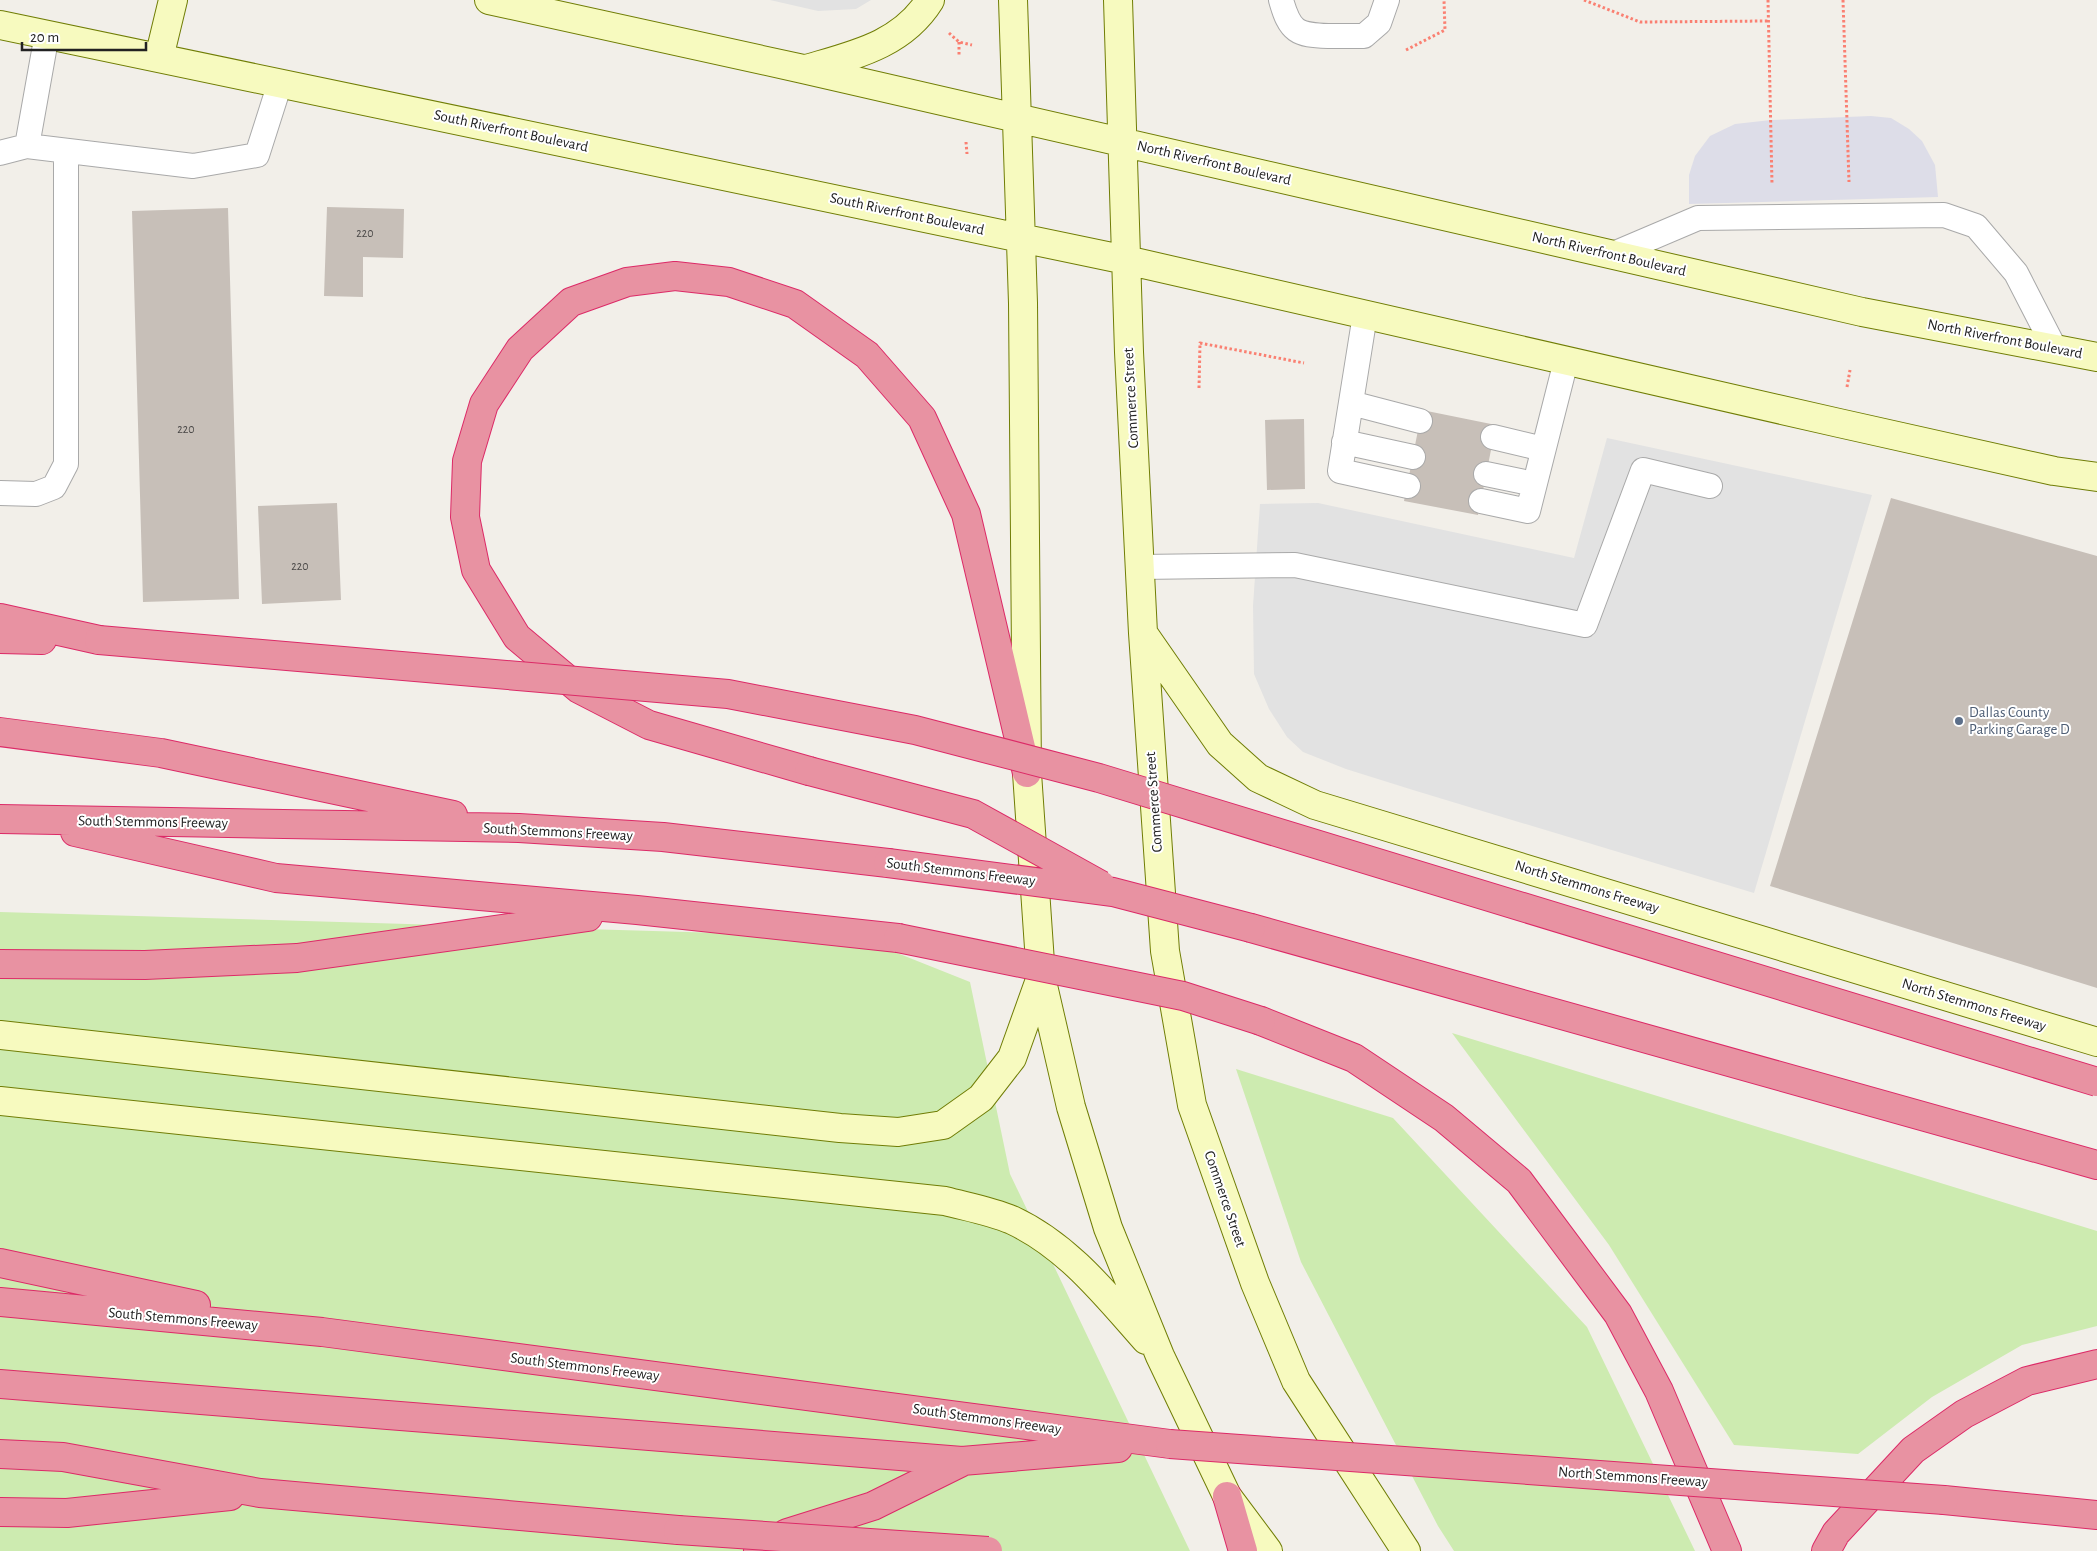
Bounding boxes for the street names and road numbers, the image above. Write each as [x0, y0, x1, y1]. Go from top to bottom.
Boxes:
street label: South Riverfront Boulevard [433, 107, 590, 155]
street label: North Riverfront Boulevard [1136, 138, 1293, 188]
street label: South Riverfront Boulevard [829, 190, 986, 238]
street label: North Riverfront Boulevard [1531, 229, 1688, 279]
street label: North Riverfront Boulevard [1926, 317, 2084, 361]
street label: Commerce Street [1121, 347, 1141, 449]
street label: Commerce Street [1143, 751, 1165, 853]
street label: South Stemmons Freeway [78, 813, 229, 831]
street label: South Stemmons Freeway [483, 821, 634, 843]
street label: South Stemmons Freeway [886, 855, 1037, 889]
street label: North Stemmons Freeway [1513, 858, 1662, 916]
street label: North Stemmons Freeway [1900, 976, 2049, 1034]
street label: Commerce Street [1202, 1149, 1249, 1249]
street label: South Stemmons Freeway [108, 1305, 259, 1333]
street label: South Stemmons Freeway [510, 1350, 661, 1384]
street label: South Stemmons Freeway [912, 1401, 1063, 1437]
street label: North Stemmons Freeway [1558, 1464, 1709, 1490]

